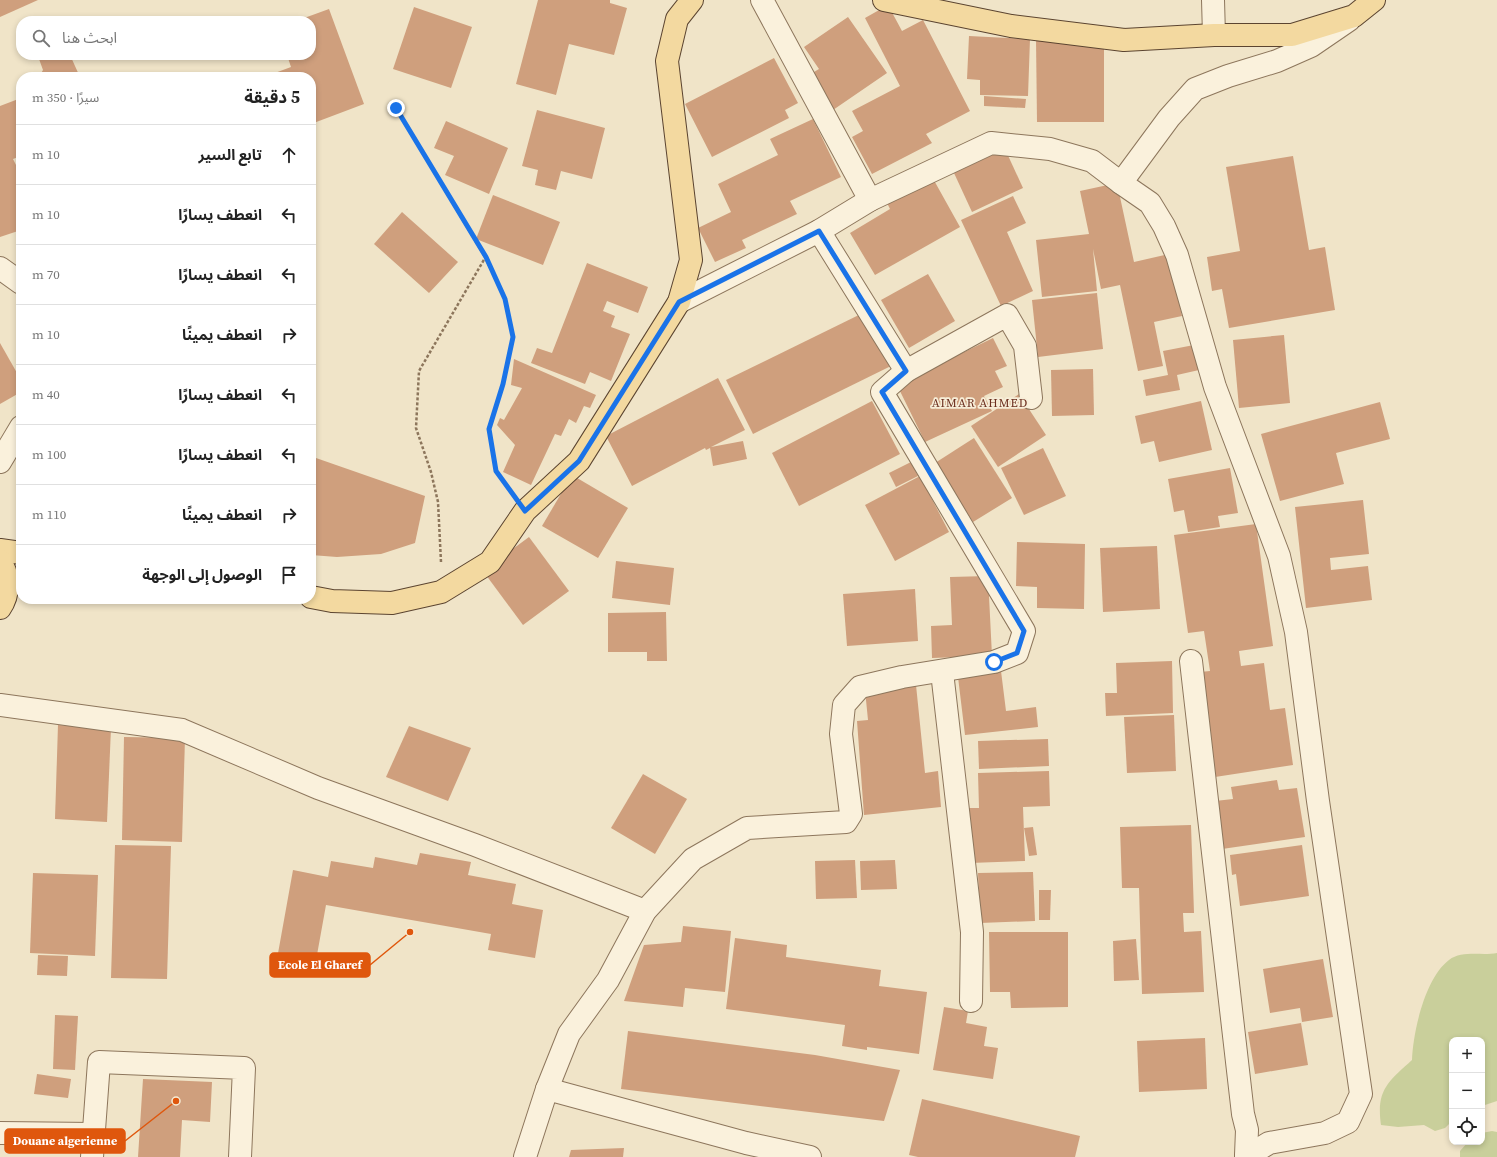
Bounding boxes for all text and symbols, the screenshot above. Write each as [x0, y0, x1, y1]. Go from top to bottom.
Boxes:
search box [16, 16, 316, 60]
icon: search [30, 27, 52, 49]
text: ابحث هنا [62, 27, 117, 48]
text: 5 دقيقة [244, 85, 300, 109]
text: سيرًا · 350 m [32, 89, 99, 106]
route end [387, 99, 405, 117]
text: تابع السير [199, 144, 262, 165]
icon: ahead [278, 144, 300, 166]
text: 10 m [32, 146, 60, 163]
text: انعطف يسارًا [178, 204, 262, 225]
icon: left [278, 204, 300, 226]
text: 10 m [32, 206, 60, 223]
text: انعطف يسارًا [178, 264, 262, 285]
icon: left [278, 264, 300, 286]
text: 70 m [32, 266, 60, 283]
text: انعطف يمينًا [182, 324, 262, 345]
icon: right [278, 324, 300, 346]
text: 10 m [32, 326, 60, 343]
text: انعطف يسارًا [178, 384, 262, 405]
icon: left [278, 384, 300, 406]
text: 40 m [32, 386, 60, 403]
district label: AIMAR AHMED [932, 395, 1028, 411]
text: انعطف يسارًا [178, 444, 262, 465]
icon: left [278, 444, 300, 466]
text: 100 m [32, 446, 66, 463]
text: انعطف يمينًا [182, 504, 262, 525]
icon: right [278, 504, 300, 526]
text: 110 m [32, 506, 66, 523]
text: الوصول إلى الوجهة [142, 564, 262, 585]
icon: arrive [278, 564, 300, 586]
route start [985, 653, 1003, 671]
callout: Ecole El Gharef [270, 953, 370, 977]
text: Ecole El Gharef [278, 957, 364, 973]
map controls [1449, 1037, 1485, 1145]
button: + [1449, 1037, 1485, 1073]
button: − [1449, 1073, 1485, 1109]
button: locate [1449, 1109, 1485, 1145]
callout: Douane algerienne [5, 1129, 125, 1153]
text: Douane algerienne [13, 1133, 117, 1149]

